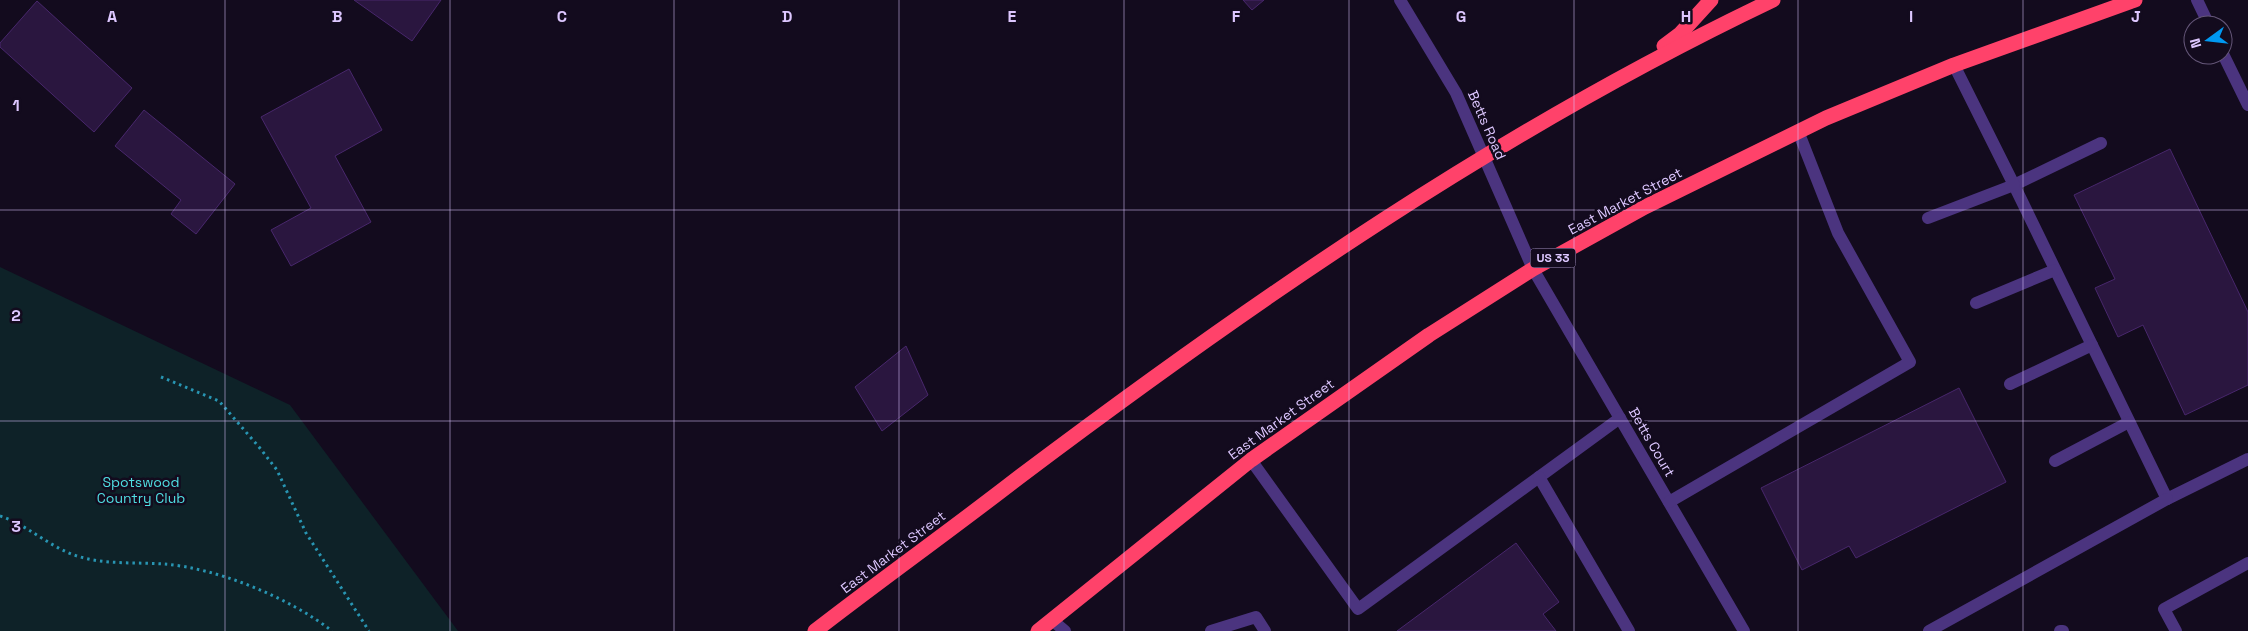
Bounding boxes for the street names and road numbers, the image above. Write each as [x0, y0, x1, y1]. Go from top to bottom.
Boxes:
street label: Betts Road [1464, 88, 1510, 162]
street label: East Market Street [1565, 163, 1685, 239]
road number: US 33 [1530, 248, 1576, 268]
street label: East Market Street [1225, 375, 1337, 463]
street label: Betts Court [1625, 404, 1679, 480]
street label: East Market Street [837, 507, 949, 597]

